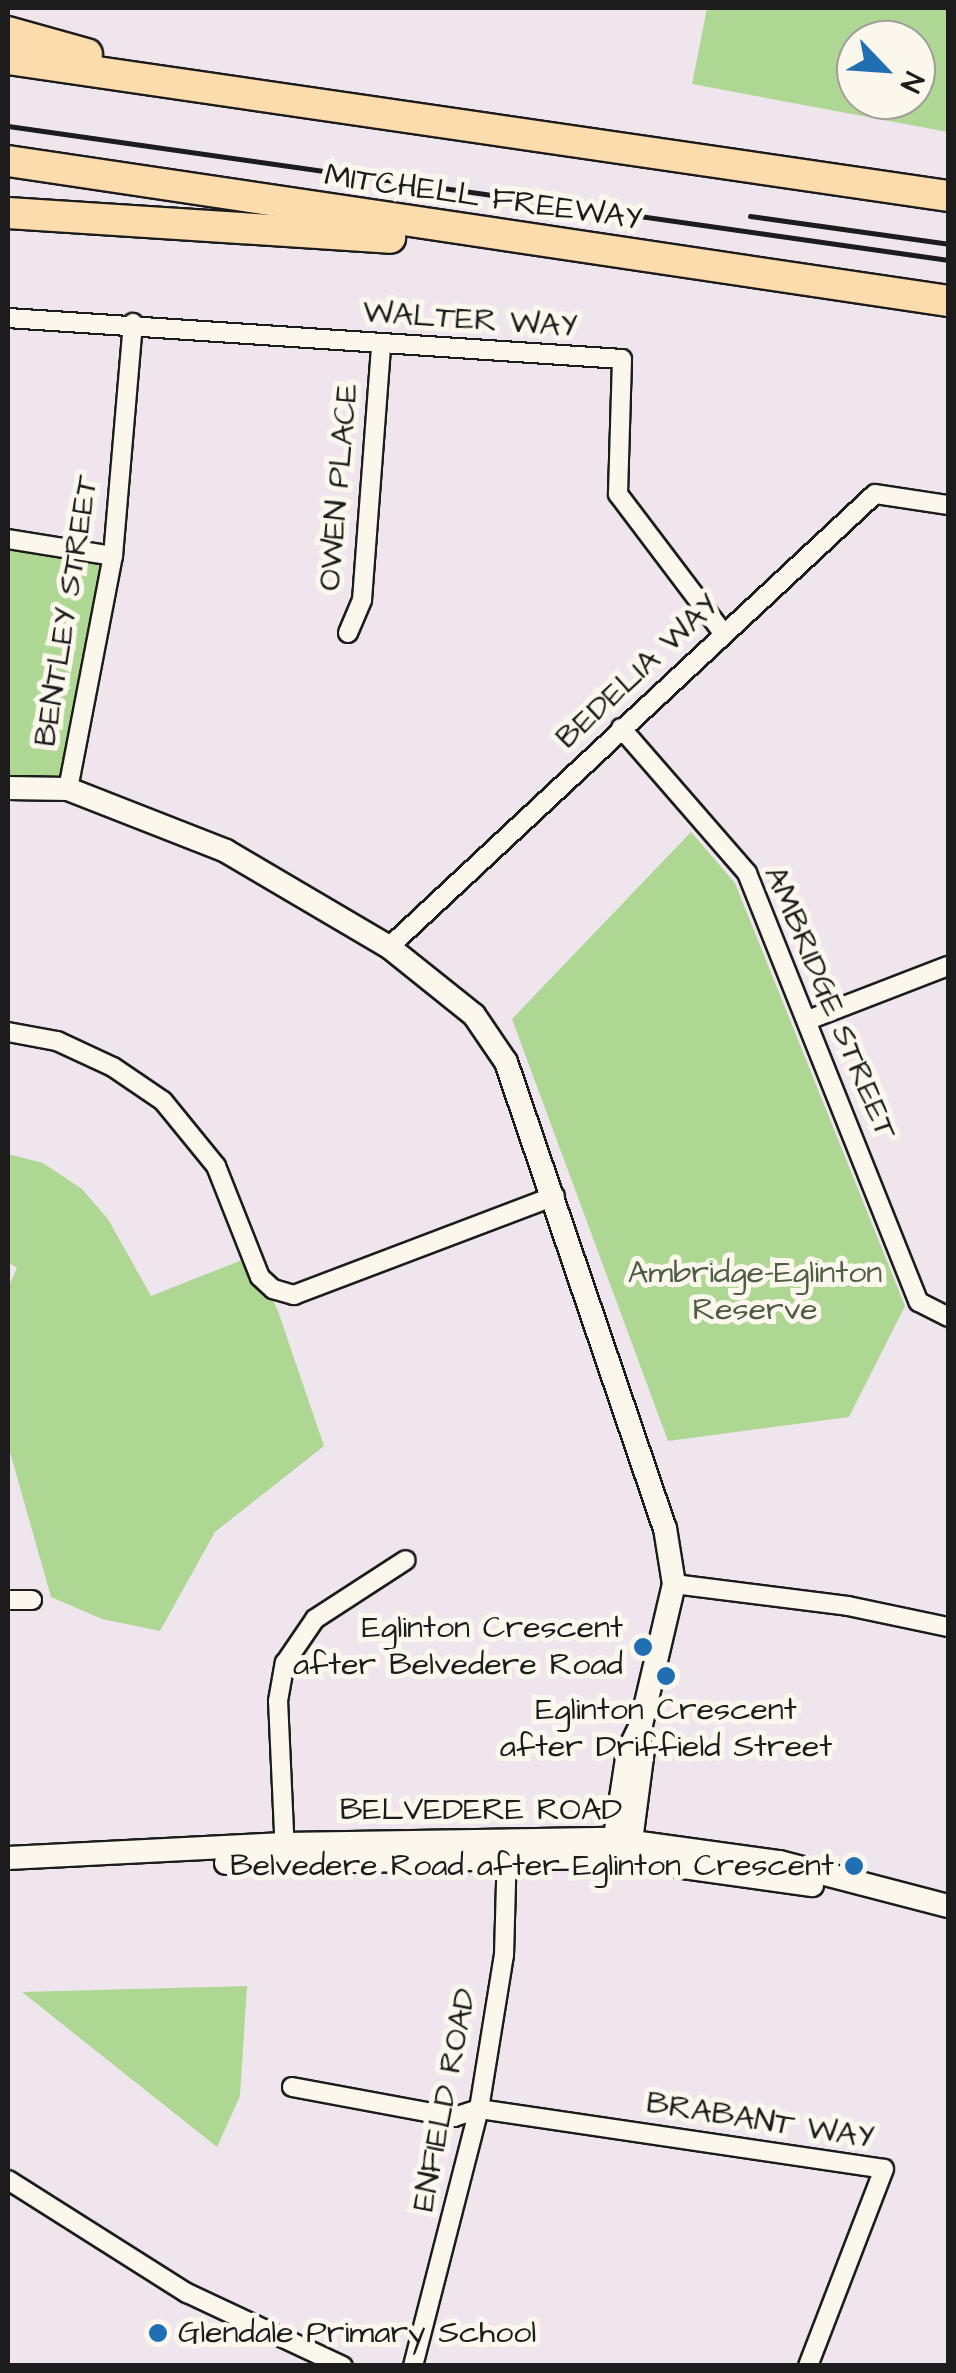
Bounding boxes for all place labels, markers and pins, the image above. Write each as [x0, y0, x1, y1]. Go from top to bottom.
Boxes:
place label: Eglinton Crescent after Belvedere Road [293, 1610, 623, 1685]
marker: Eglinton Crescent after Belvedere Road [632, 1636, 654, 1658]
marker: Eglinton Crescent after Driffield Street [655, 1665, 677, 1687]
place label: Eglinton Crescent after Driffield Street [500, 1692, 832, 1767]
place label: Belvedere Road after Eglinton Crescent [230, 1847, 834, 1885]
marker: Belvedere Road after Eglinton Crescent [843, 1855, 865, 1877]
place label: Glendale Primary School [178, 2314, 536, 2352]
marker: Glendale Primary School [147, 2322, 169, 2344]

